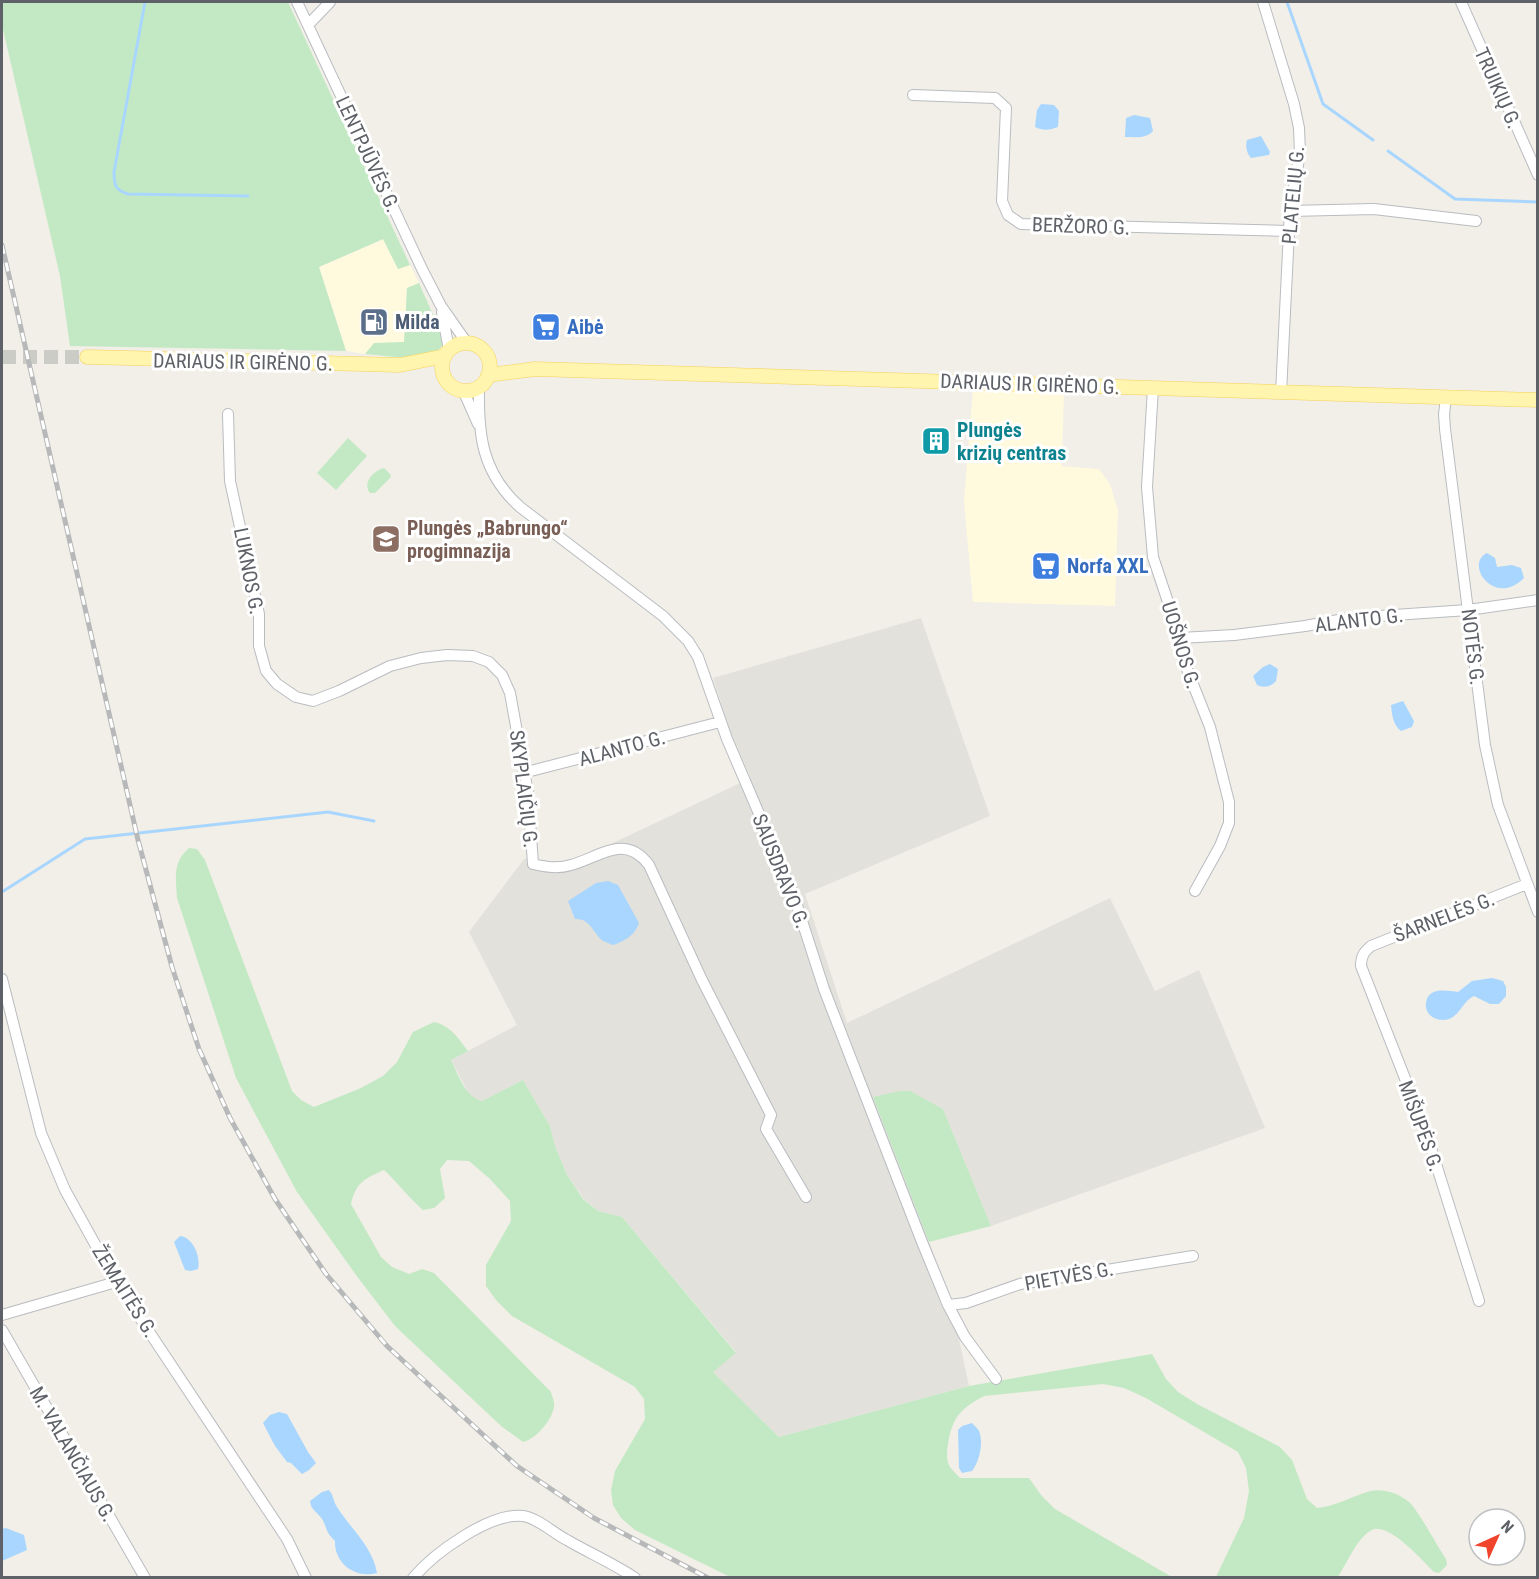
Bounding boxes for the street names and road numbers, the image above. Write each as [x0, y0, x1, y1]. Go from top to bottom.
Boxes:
street label: TRUIKIŲ G. [1470, 44, 1526, 132]
street label: LENTPJŪVĖS G. [331, 92, 405, 216]
street label: PLATELIŲ G. [1277, 145, 1309, 245]
street label: BERŽORO G. [1032, 212, 1130, 240]
street label: DARIAUS IR GIRĖNO G. [153, 348, 333, 376]
street label: DARIAUS IR GIRĖNO G. [940, 369, 1120, 399]
street label: LUKNOS G. [229, 526, 269, 616]
street label: UOŠNOS G. [1156, 598, 1206, 692]
street label: ALANTO G. [1314, 603, 1404, 637]
street label: NOTĖS G. [1456, 608, 1490, 686]
street label: ALANTO G. [576, 725, 668, 771]
street label: SKYPLAIČIŲ G. [505, 729, 543, 849]
street label: SAUSDRAVO G. [747, 810, 815, 932]
street label: ŠARNELĖS G. [1390, 887, 1498, 947]
street label: MIŠUPĖS G. [1394, 1077, 1448, 1175]
street label: ŽEMAITĖS G. [87, 1240, 163, 1342]
street label: PIETVĖS G. [1023, 1256, 1115, 1296]
street label: M. VALANČIAUS G. [25, 1382, 121, 1526]

